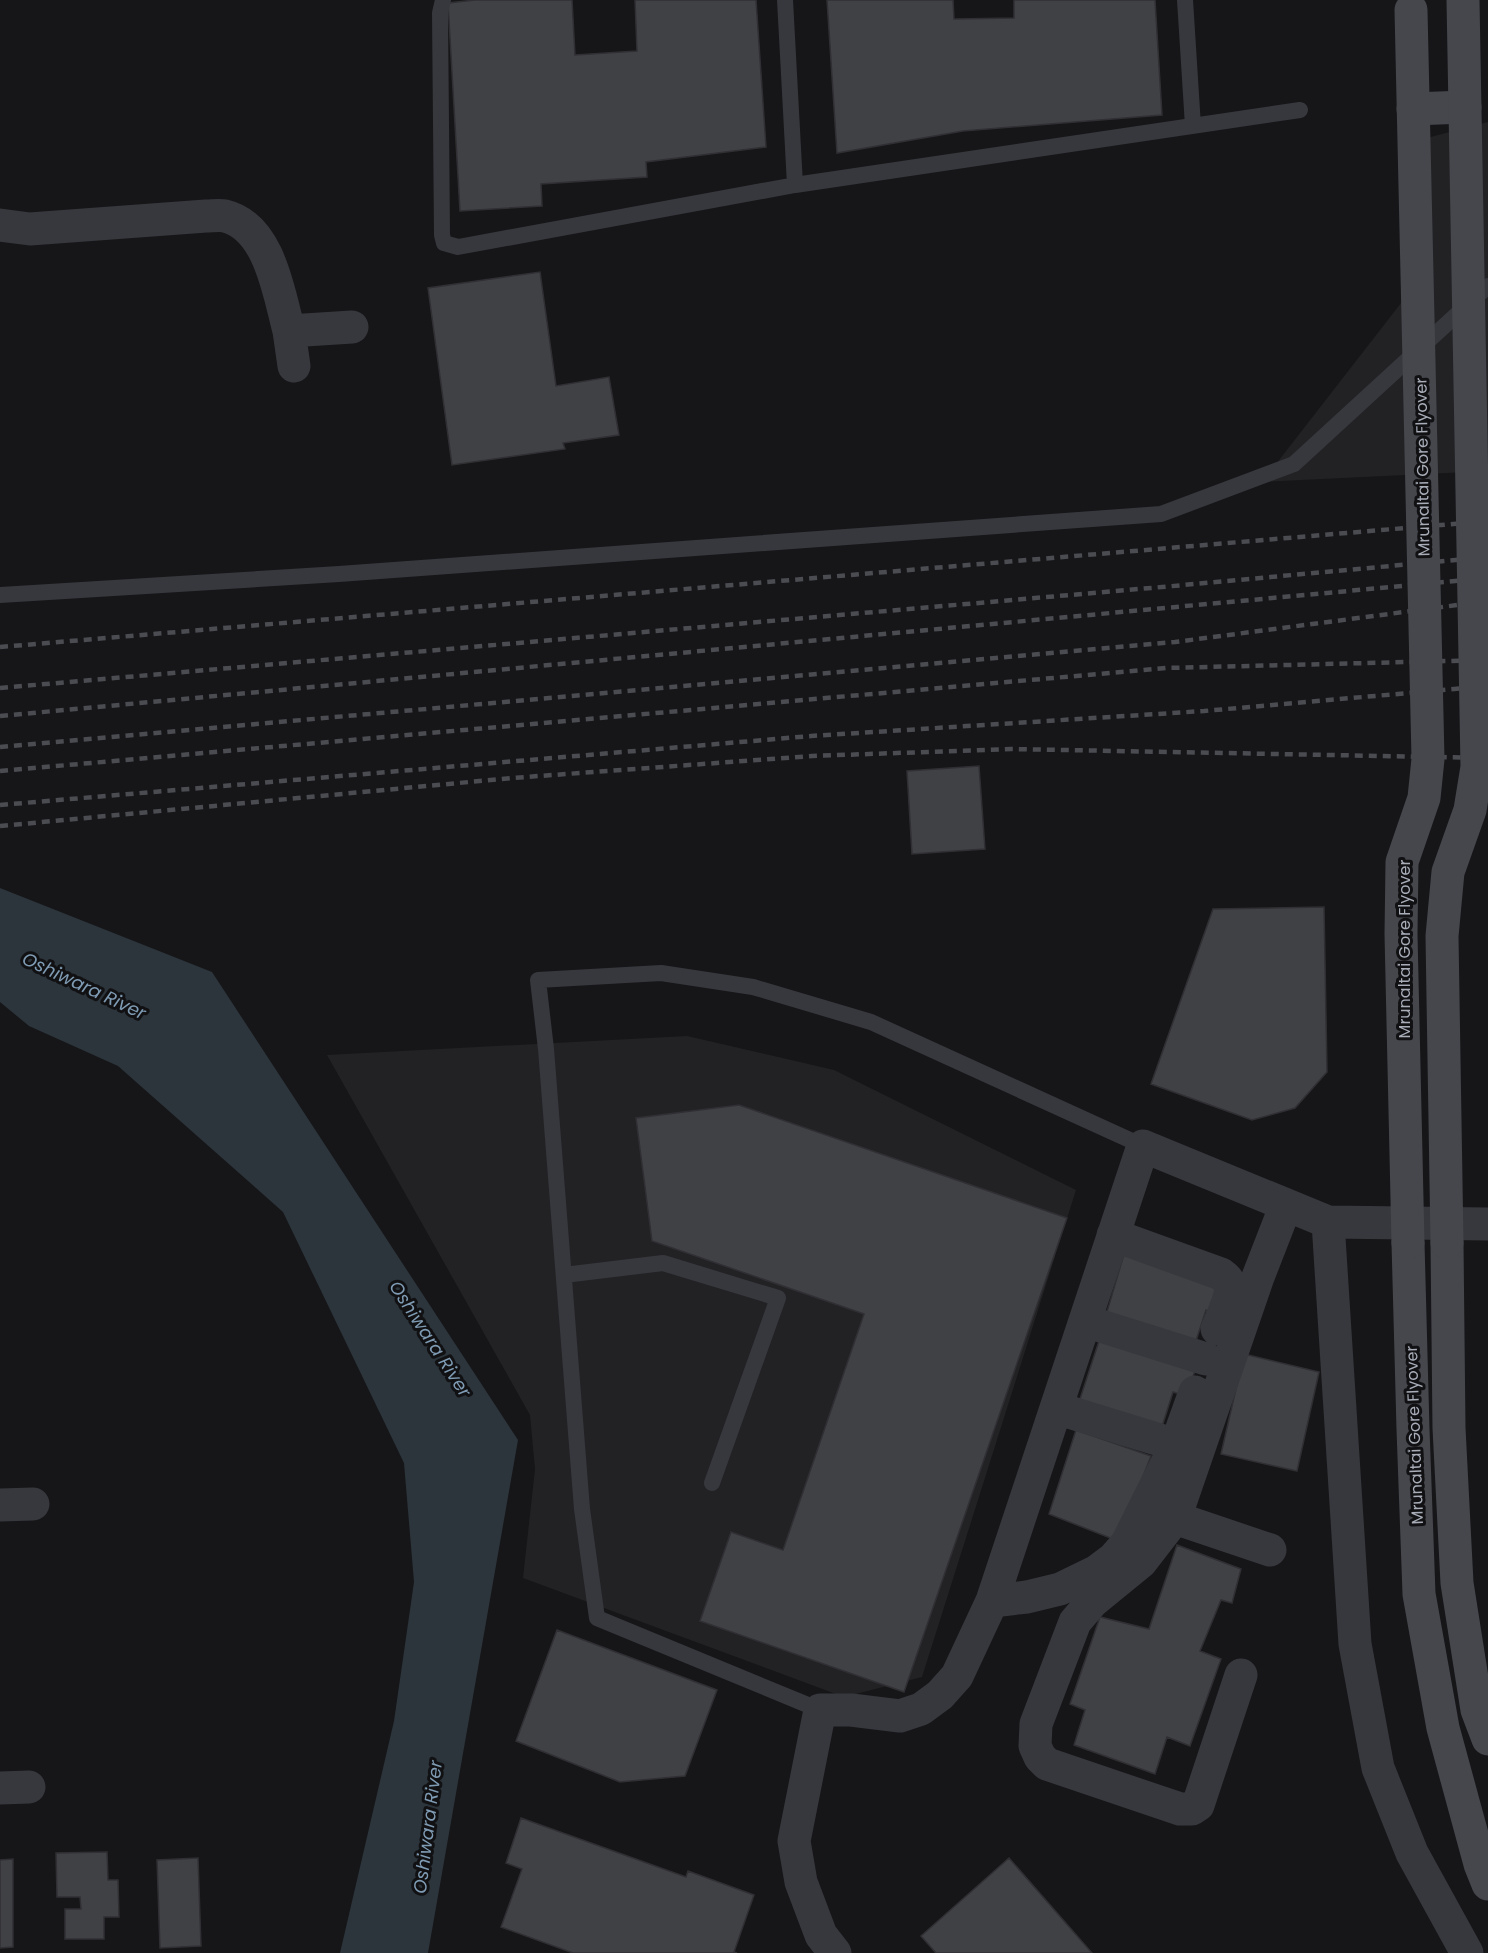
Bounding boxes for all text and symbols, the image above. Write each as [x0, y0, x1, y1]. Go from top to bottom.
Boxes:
street label: Mrunaltai Gore Flyover [1409, 377, 1436, 557]
street label: Mrunaltai Gore Flyover [1393, 860, 1416, 1038]
water label: Oshiwara River [18, 946, 151, 1026]
water label: Oshiwara River [383, 1276, 478, 1403]
street label: Mrunaltai Gore Flyover [1400, 1345, 1429, 1525]
water label: Oshiwara River [407, 1758, 448, 1895]

